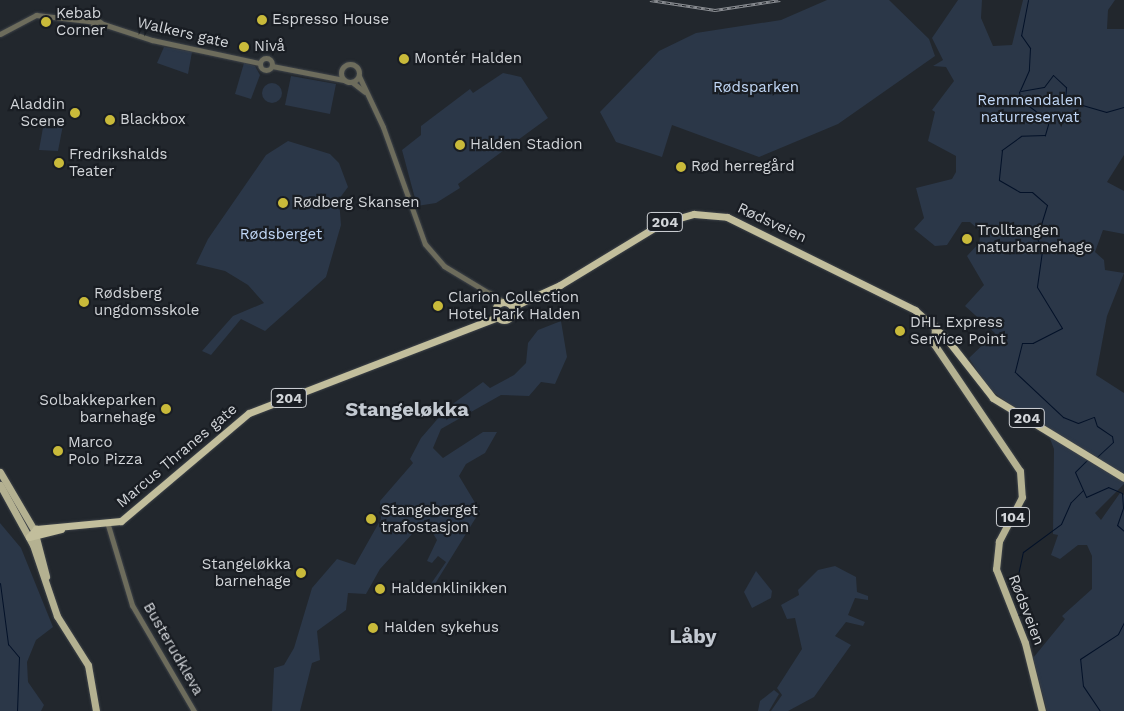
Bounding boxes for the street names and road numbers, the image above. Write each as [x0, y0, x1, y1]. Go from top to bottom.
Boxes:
street label: Walkers gate [135, 14, 231, 52]
street label: Rødsveien [735, 199, 809, 247]
road number: 204 [646, 210, 684, 233]
road number: 204 [270, 386, 308, 409]
street label: Marcus Thranes gate [113, 400, 241, 512]
road number: 204 [1008, 406, 1046, 429]
road number: 104 [996, 506, 1030, 528]
street label: Rødsveien [1004, 572, 1048, 648]
street label: Busterudkleva [139, 599, 207, 699]

